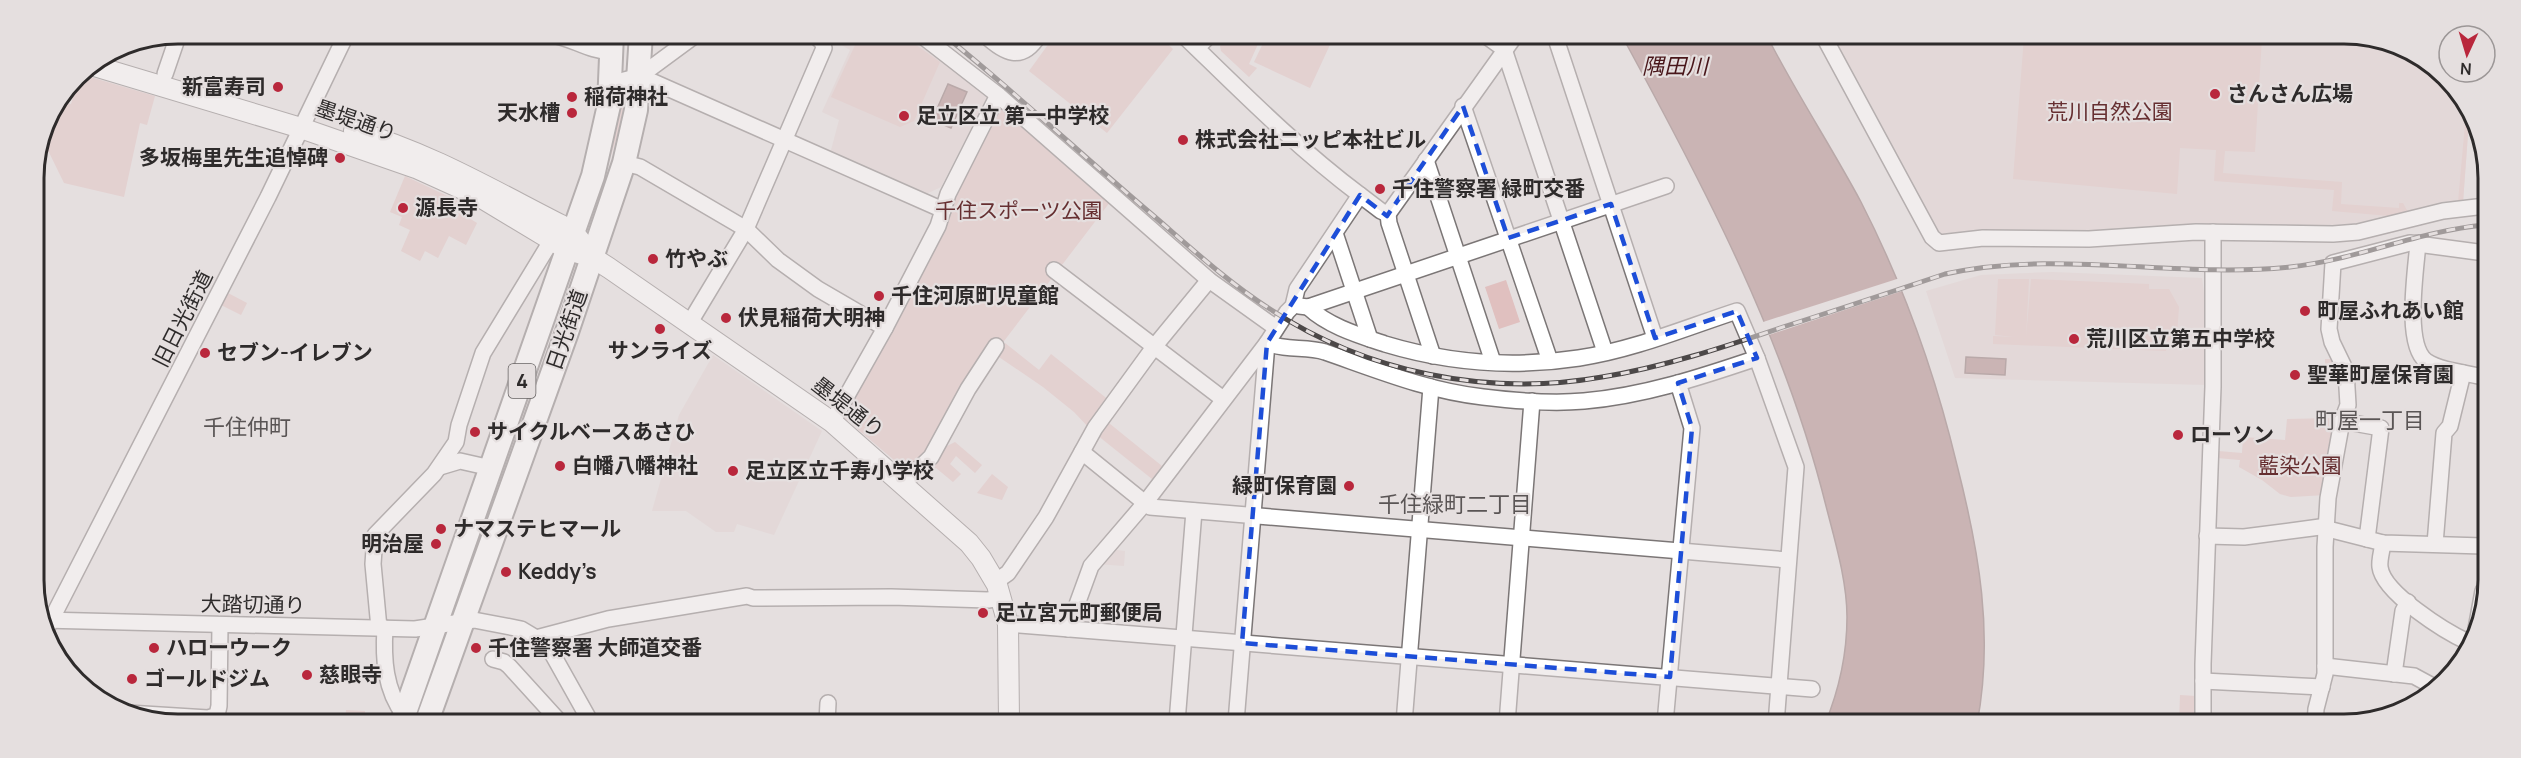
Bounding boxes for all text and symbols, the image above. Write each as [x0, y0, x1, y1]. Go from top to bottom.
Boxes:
north arrow [2437, 24, 2497, 84]
water label: 隅田川 [1642, 51, 1710, 81]
text: N [2459, 58, 2472, 80]
place label: 新富寿司 [182, 72, 266, 100]
place label: さんさん広場 [2227, 79, 2353, 107]
marker: 新富寿司 [271, 80, 285, 94]
place label: 稲荷神社 [584, 82, 668, 110]
marker: さんさん広場 [2208, 87, 2222, 101]
marker: 稲荷神社 [565, 90, 579, 104]
street label: 墨堤通り [312, 93, 401, 147]
park label: 荒川自然公園 [2047, 97, 2173, 125]
place label: 天水槽 [497, 98, 560, 126]
place label: 足立区立 第一中学校 [916, 101, 1109, 129]
marker: 天水槽 [565, 106, 579, 120]
marker: 足立区立 第一中学校 [897, 109, 911, 123]
place label: 株式会社ニッピ本社ビル [1195, 125, 1426, 153]
marker: 株式会社ニッピ本社ビル [1176, 133, 1190, 147]
place label: 多坂梅里先生追悼碑 [139, 143, 328, 171]
marker: 多坂梅里先生追悼碑 [333, 151, 347, 165]
place label: 千住警察署 緑町交番 [1392, 174, 1585, 202]
marker: 千住警察署 緑町交番 [1373, 182, 1387, 196]
place label: 源長寺 [415, 193, 478, 221]
park label: 千住スポーツ公園 [935, 196, 1103, 224]
marker: 源長寺 [396, 201, 410, 215]
place label: 竹やぶ [665, 244, 728, 272]
marker: 竹やぶ [646, 252, 660, 266]
street label: 旧日光街道 [146, 265, 218, 372]
place label: 千住河原町児童館 [891, 281, 1059, 309]
street label: 日光街道 [539, 285, 593, 374]
marker: 千住河原町児童館 [872, 289, 886, 303]
place label: 町屋ふれあい館 [2317, 296, 2464, 324]
place label: 伏見稲荷大明神 [738, 303, 885, 331]
marker: 町屋ふれあい館 [2298, 304, 2312, 318]
marker: 伏見稲荷大明神 [719, 311, 733, 325]
marker: サンライズ [653, 322, 667, 336]
place label: 荒川区立第五中学校 [2086, 324, 2275, 352]
marker: 荒川区立第五中学校 [2067, 332, 2081, 346]
place label: サンライズ [608, 336, 712, 364]
place label: セブン-イレブン [217, 338, 373, 366]
marker: セブン-イレブン [198, 346, 212, 360]
place label: 聖華町屋保育園 [2307, 360, 2454, 388]
road number: 4 [508, 364, 536, 398]
marker: 聖華町屋保育園 [2288, 368, 2302, 382]
street label: 墨堤通り [807, 370, 890, 444]
district label: 町屋一丁目 [2315, 405, 2425, 435]
district label: 千住仲町 [203, 412, 291, 442]
place label: サイクルベースあさひ [487, 417, 695, 445]
place label: ローソン [2190, 420, 2274, 448]
marker: サイクルベースあさひ [468, 425, 482, 439]
marker: ローソン [2171, 428, 2185, 442]
place label: 白幡八幡神社 [572, 451, 698, 479]
park label: 藍染公園 [2258, 451, 2342, 479]
place label: 足立区立千寿小学校 [745, 456, 934, 484]
marker: 白幡八幡神社 [553, 459, 567, 473]
marker: 足立区立千寿小学校 [726, 464, 740, 478]
place label: 緑町保育園 [1232, 471, 1337, 499]
marker: 緑町保育園 [1342, 479, 1356, 493]
district label: 千住緑町二丁目 [1378, 489, 1532, 519]
place label: ナマステヒマール [453, 514, 621, 542]
marker: ナマステヒマール [434, 522, 448, 536]
place label: 明治屋 [361, 529, 424, 557]
marker: 明治屋 [429, 537, 443, 551]
place label: Keddy’s [518, 557, 597, 585]
marker: Keddy’s [499, 565, 513, 579]
street label: 大踏切通り [200, 589, 306, 619]
place label: 足立宮元町郵便局 [995, 598, 1163, 626]
marker: 足立宮元町郵便局 [976, 606, 990, 620]
place label: ハローウーク [166, 633, 292, 661]
place label: 千住警察署 大師道交番 [488, 633, 702, 661]
marker: ハローウーク [147, 641, 161, 655]
marker: 千住警察署 大師道交番 [469, 641, 483, 655]
place label: 慈眼寺 [319, 660, 382, 688]
place label: ゴールドジム [144, 664, 270, 692]
marker: 慈眼寺 [300, 668, 314, 682]
marker: ゴールドジム [125, 672, 139, 686]

